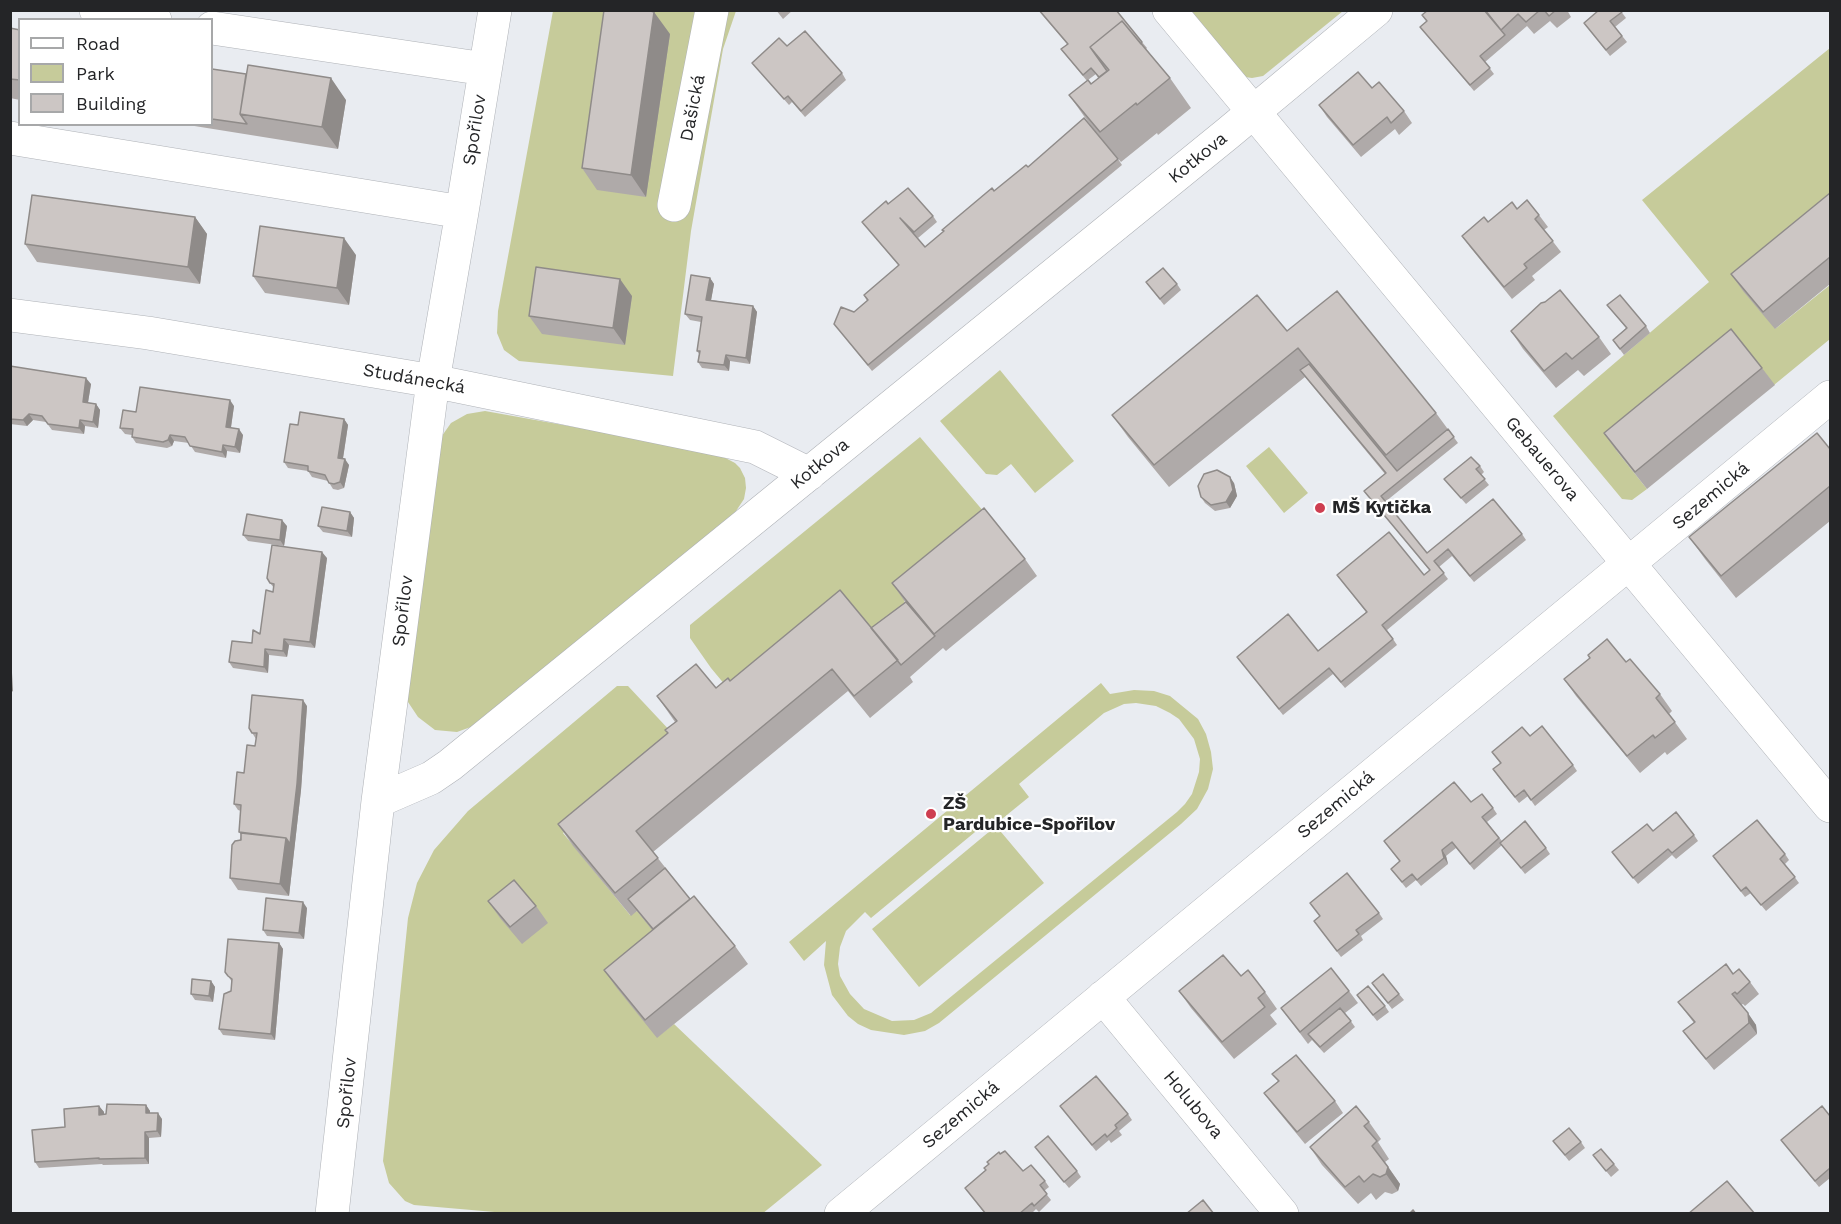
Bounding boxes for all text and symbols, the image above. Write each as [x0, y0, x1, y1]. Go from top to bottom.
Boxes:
legend [18, 18, 213, 126]
text: Road [76, 33, 120, 54]
text: Park [76, 63, 115, 84]
street label: Dašická [676, 73, 710, 143]
text: Building [76, 93, 146, 114]
street label: Spořilov [459, 93, 491, 167]
street label: Kotkova [1164, 128, 1232, 188]
street label: Studánecká [361, 359, 467, 399]
street label: Gebauerova [1500, 412, 1584, 506]
street label: Kotkova [786, 434, 854, 494]
street label: Sezemická [1668, 458, 1754, 534]
place label: MŠ Kytička [1332, 497, 1431, 519]
marker: MŠ Kytička [1313, 501, 1327, 515]
street label: Spořilov [388, 574, 418, 648]
street label: Sezemická [1293, 767, 1379, 843]
place label: ZŠ Pardubice-Spořilov [943, 793, 1115, 836]
marker: ZŠ Pardubice-Spořilov [924, 807, 938, 821]
street label: Spořilov [333, 1056, 361, 1130]
street label: Holubova [1158, 1067, 1228, 1143]
street label: Sezemická [918, 1077, 1004, 1153]

